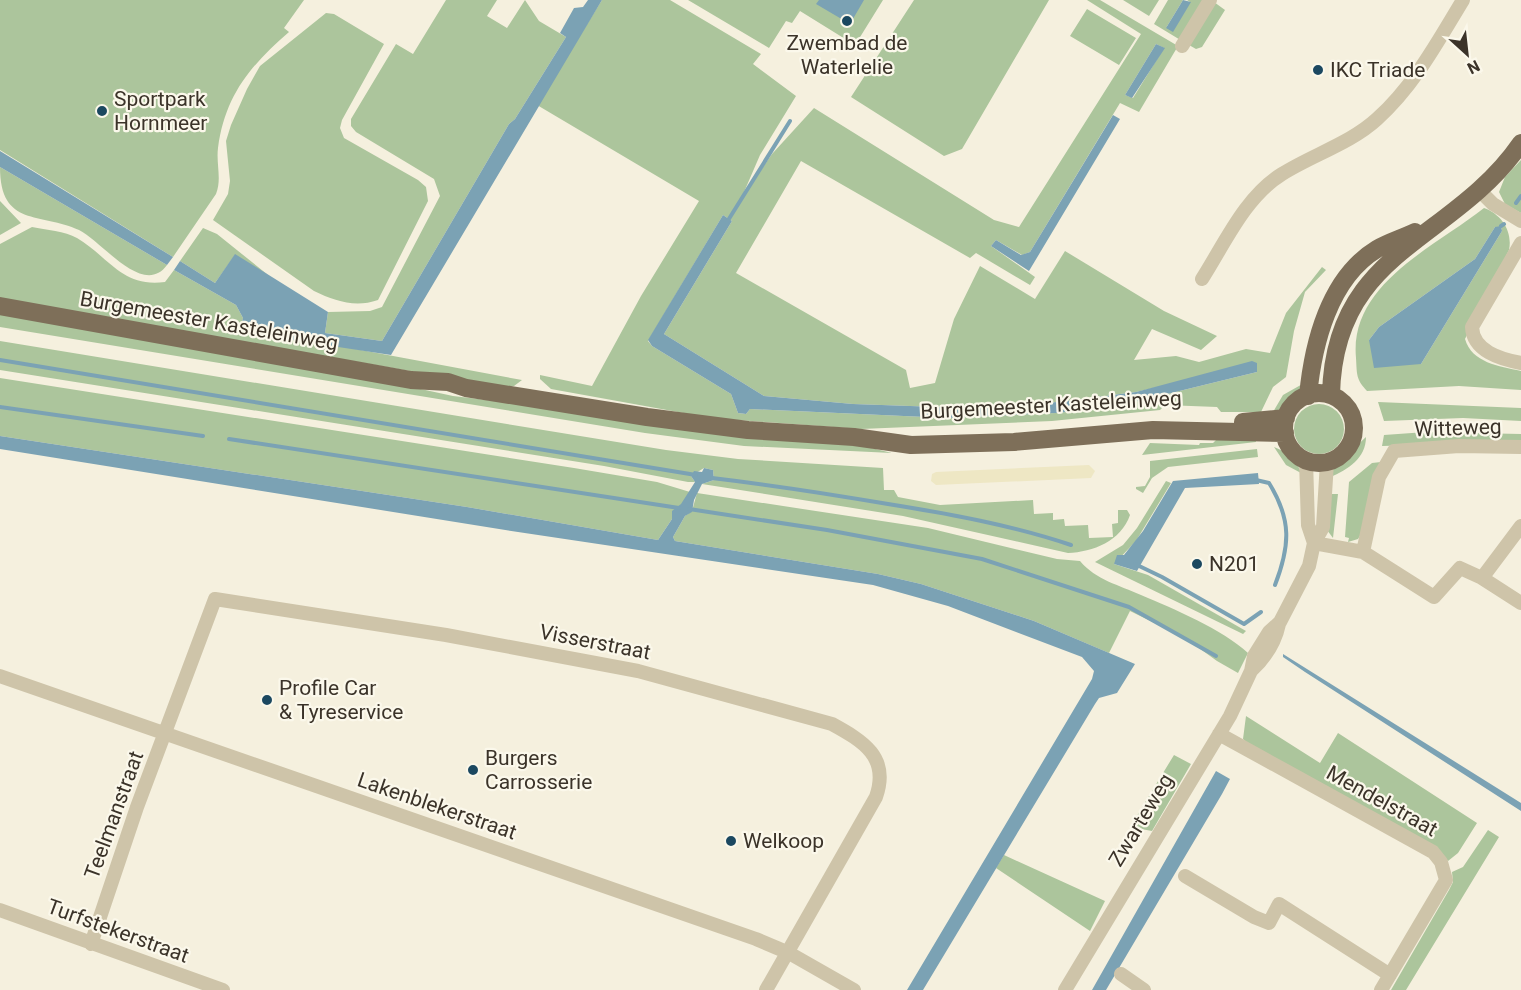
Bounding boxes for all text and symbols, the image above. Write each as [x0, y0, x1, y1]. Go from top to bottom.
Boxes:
marker: Zwembad de Waterlelie [840, 14, 854, 28]
north arrow [1437, 24, 1497, 84]
place label: Zwembad de Waterlelie [787, 31, 907, 79]
text: N [1464, 56, 1483, 78]
place label: IKC Triade [1330, 58, 1425, 82]
marker: IKC Triade [1311, 63, 1325, 77]
place label: Sportpark Hornmeer [114, 87, 207, 135]
marker: Sportpark Hornmeer [95, 104, 109, 118]
street label: Burgemeester Kasteleinweg [78, 286, 340, 356]
street label: Burgemeester Kasteleinweg [920, 386, 1182, 424]
street label: Witteweg [1414, 414, 1502, 442]
place label: N201 [1209, 552, 1259, 576]
marker: N201 [1190, 557, 1204, 571]
street label: Visserstraat [537, 619, 653, 665]
place label: Profile Car & Tyreservice [279, 676, 403, 724]
marker: Profile Car & Tyreservice [260, 693, 274, 707]
place label: Burgers Carrosserie [485, 746, 592, 794]
street label: Teelmanstraat [80, 748, 148, 882]
street label: Mendelstraat [1322, 761, 1442, 841]
marker: Burgers Carrosserie [466, 763, 480, 777]
street label: Lakenblekerstraat [354, 768, 520, 845]
street label: Zwarteweg [1104, 769, 1178, 871]
place label: Welkoop [743, 829, 824, 853]
marker: Welkoop [724, 834, 738, 848]
street label: Turfstekerstraat [44, 894, 192, 968]

